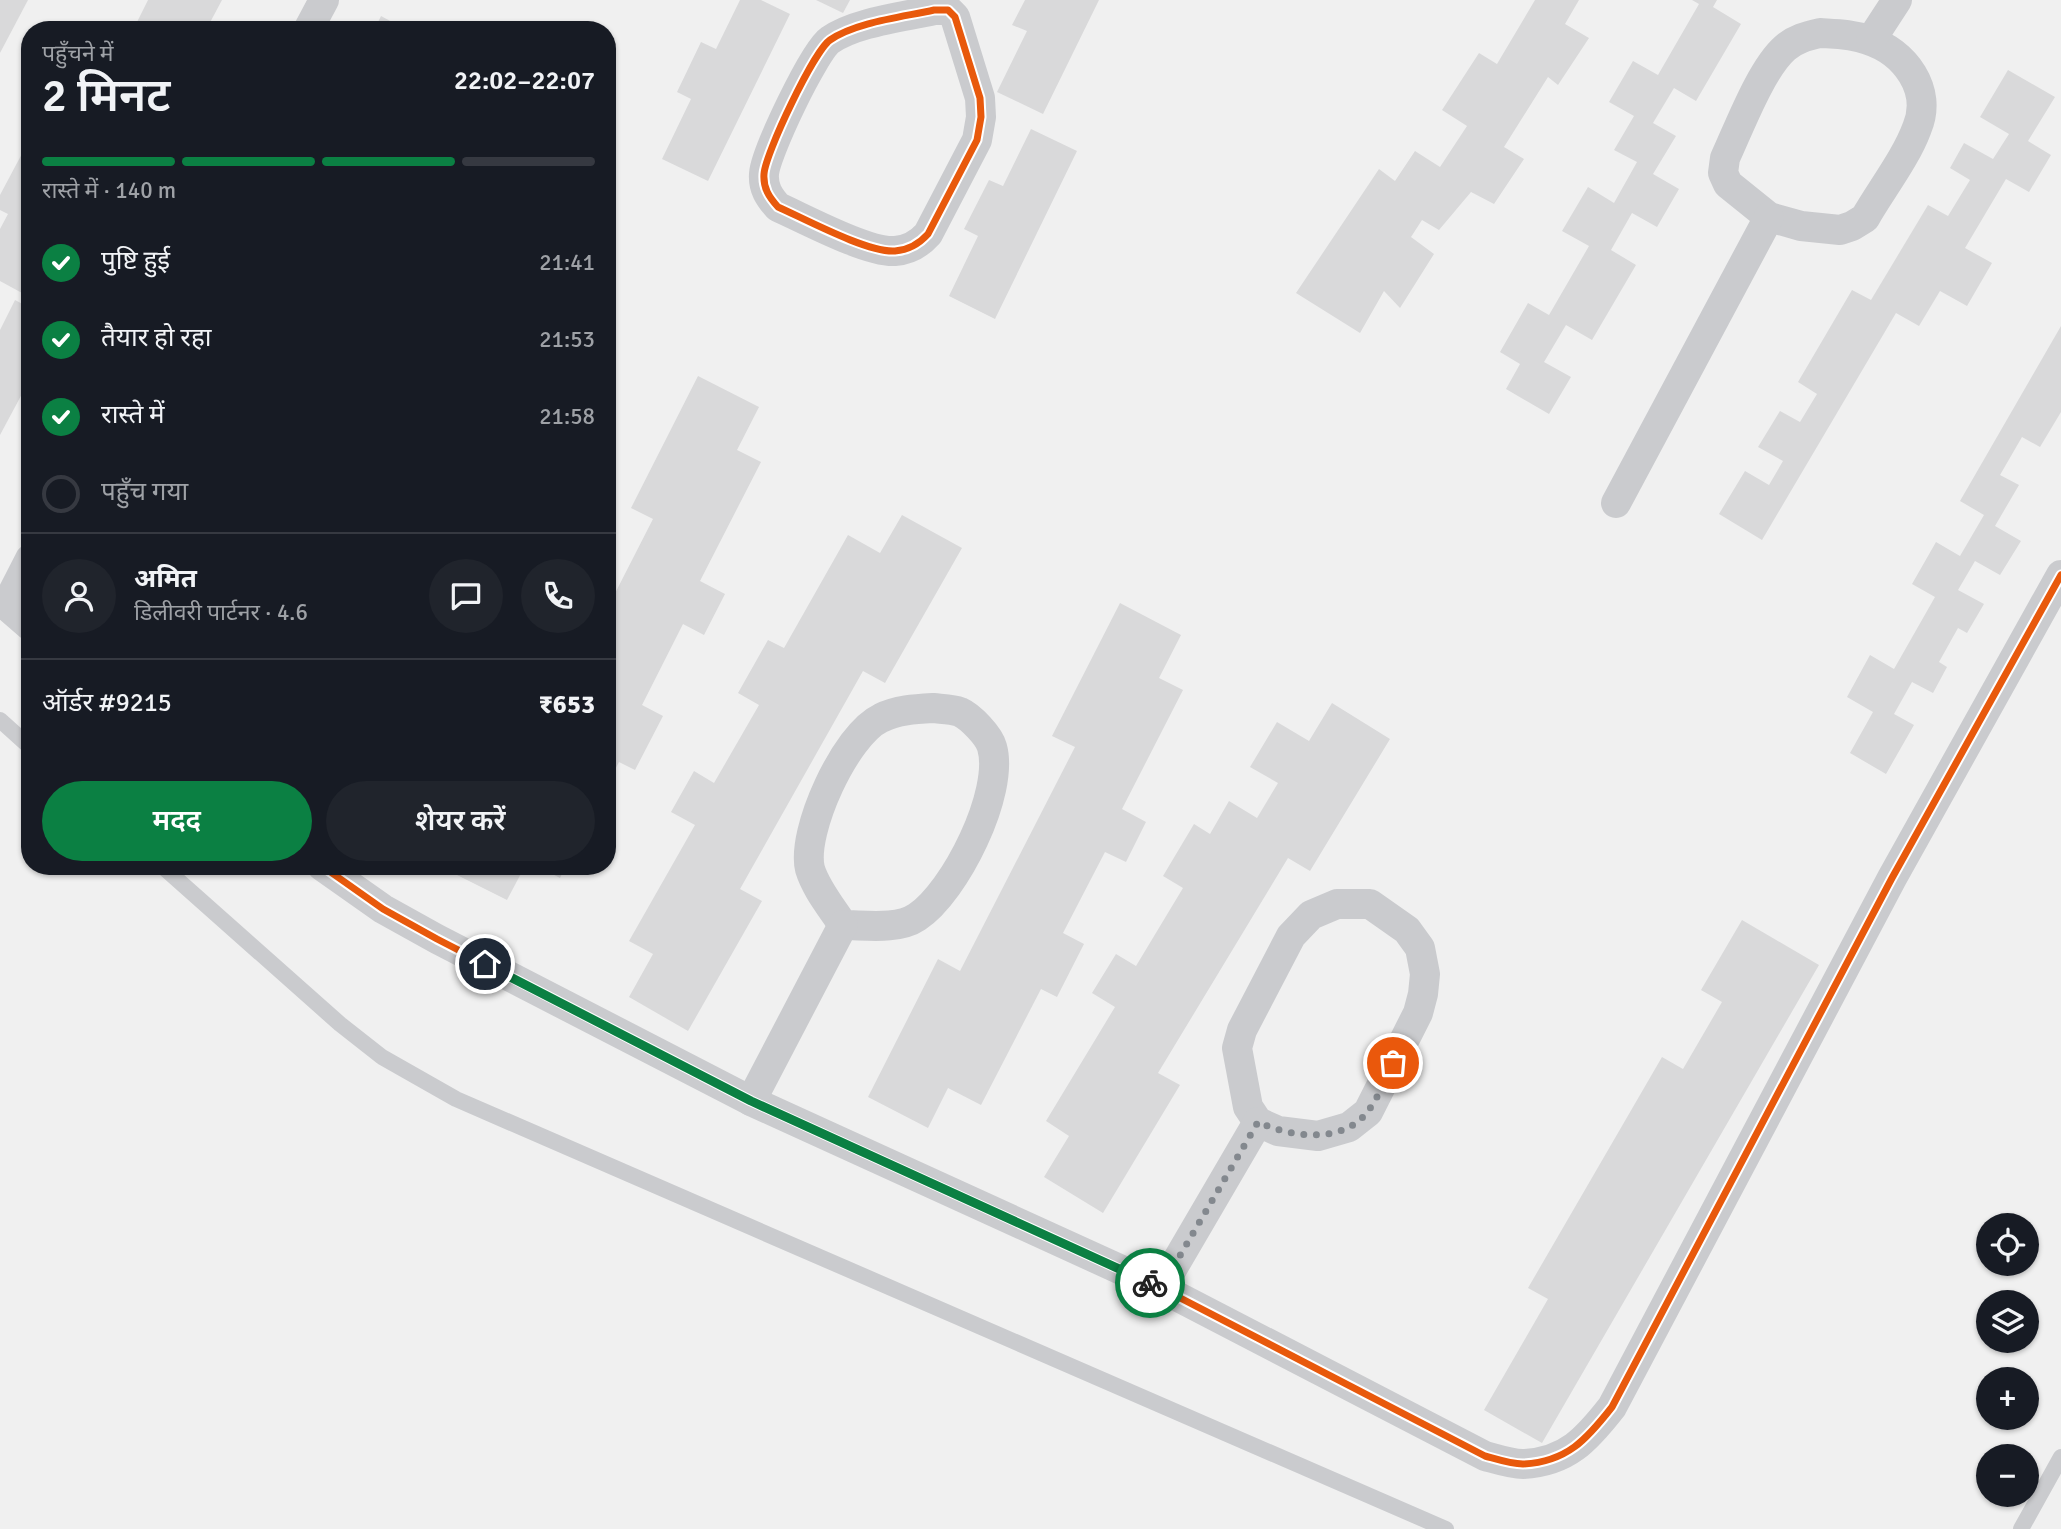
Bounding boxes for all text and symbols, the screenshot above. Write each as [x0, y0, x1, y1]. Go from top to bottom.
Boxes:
text: पहुँचने में [42, 39, 113, 68]
text: 22:02–22:07 [454, 65, 595, 97]
text: 2 मिनट [42, 68, 170, 124]
text: रास्ते में · 140 m [42, 176, 176, 205]
icon: check [42, 244, 80, 282]
text: पुष्टि हुई [101, 245, 170, 277]
text: 21:41 [539, 248, 595, 277]
icon: check [42, 321, 80, 359]
text: तैयार हो रहा [101, 322, 211, 354]
text: 21:53 [539, 325, 595, 354]
icon: check [42, 398, 80, 436]
text: रास्ते में [101, 399, 165, 431]
text: 21:58 [539, 402, 595, 431]
text: पहुँच गया [101, 476, 188, 508]
button: person [42, 559, 116, 633]
button: chat [429, 559, 503, 633]
button: phone [521, 559, 595, 633]
text: अमित [134, 563, 197, 595]
text: डिलीवरी पार्टनर · 4.6 [134, 598, 308, 627]
text: ऑर्डर #9215 [42, 687, 172, 719]
text: ₹653 [539, 689, 595, 721]
button: मदद [42, 781, 312, 861]
button: शेयर करें [326, 781, 595, 861]
pin [455, 934, 515, 994]
icon: home [466, 945, 504, 983]
pin [1363, 1033, 1423, 1093]
icon: bag [1374, 1044, 1412, 1082]
map controls [1976, 1213, 2039, 1507]
button: locate [1976, 1213, 2039, 1276]
courier [1115, 1248, 1185, 1318]
icon: bike [1131, 1264, 1169, 1302]
button: layers [1976, 1290, 2039, 1353]
button: + [1976, 1367, 2039, 1430]
button: − [1976, 1444, 2039, 1507]

